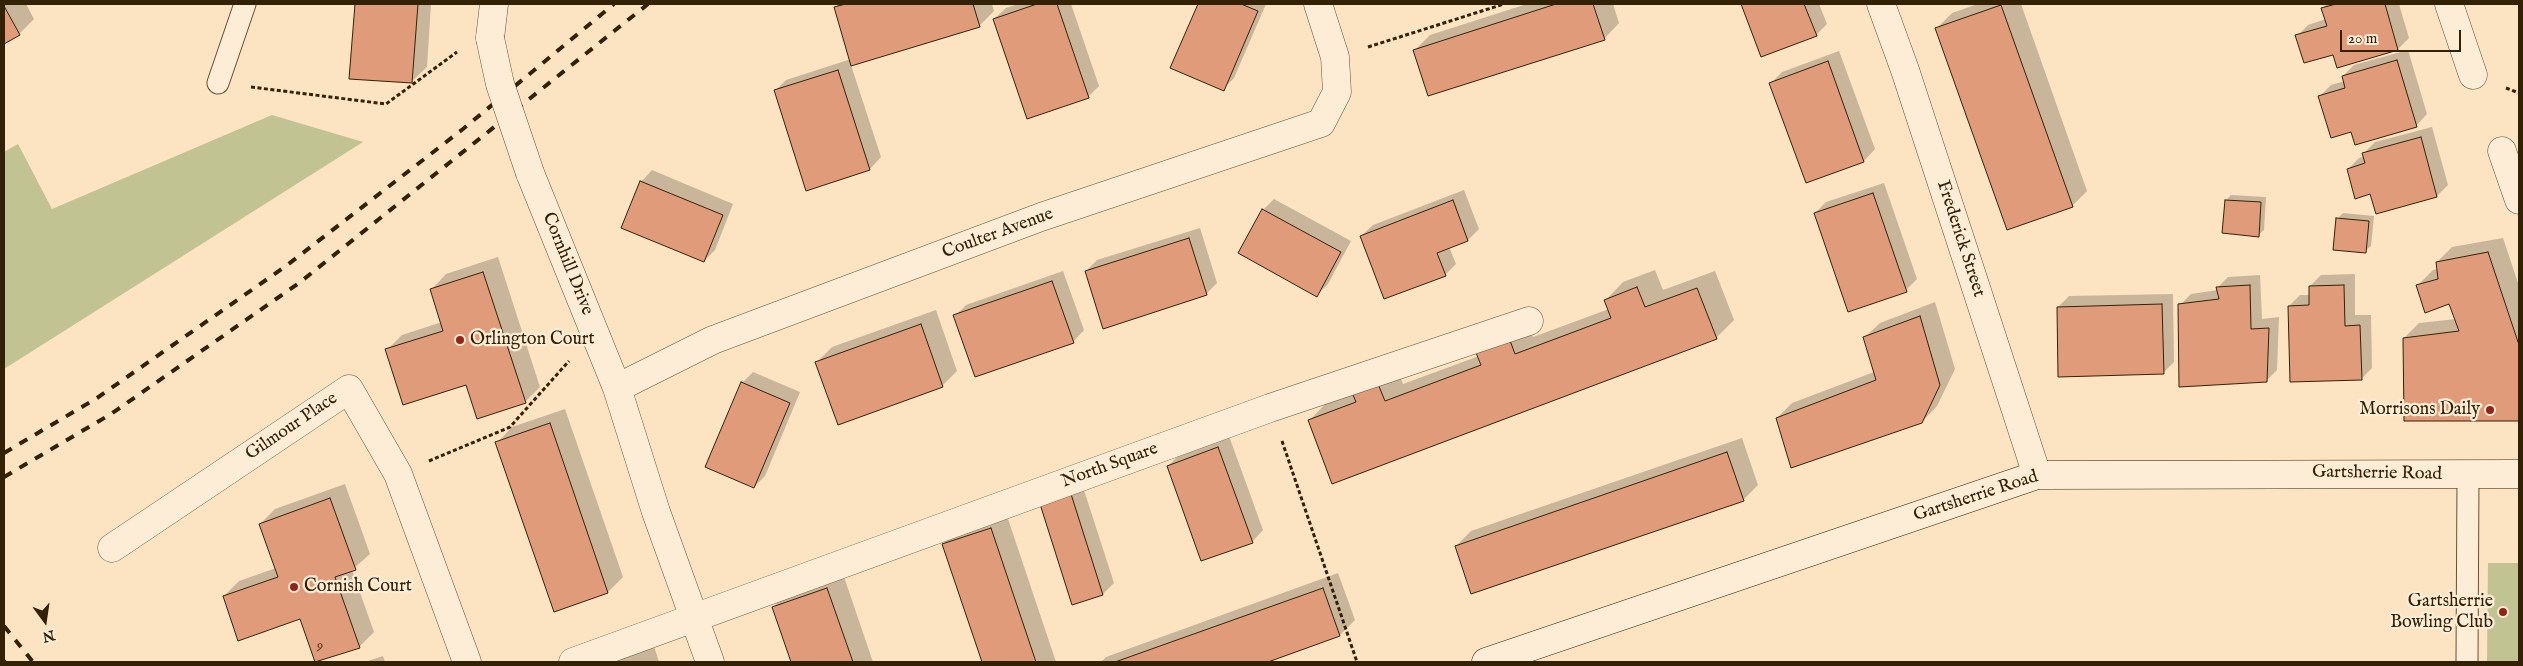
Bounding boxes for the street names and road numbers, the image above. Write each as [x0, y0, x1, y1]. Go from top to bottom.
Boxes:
street label: Frederick Street [1931, 178, 1989, 300]
street label: Coulter Avenue [939, 204, 1057, 264]
street label: Cornhill Drive [537, 210, 597, 318]
street label: Gilmour Place [242, 388, 342, 466]
street label: North Square [1059, 439, 1161, 493]
street label: Gartsherrie Road [2312, 462, 2442, 486]
street label: Gartsherrie Road [1911, 467, 2041, 527]

